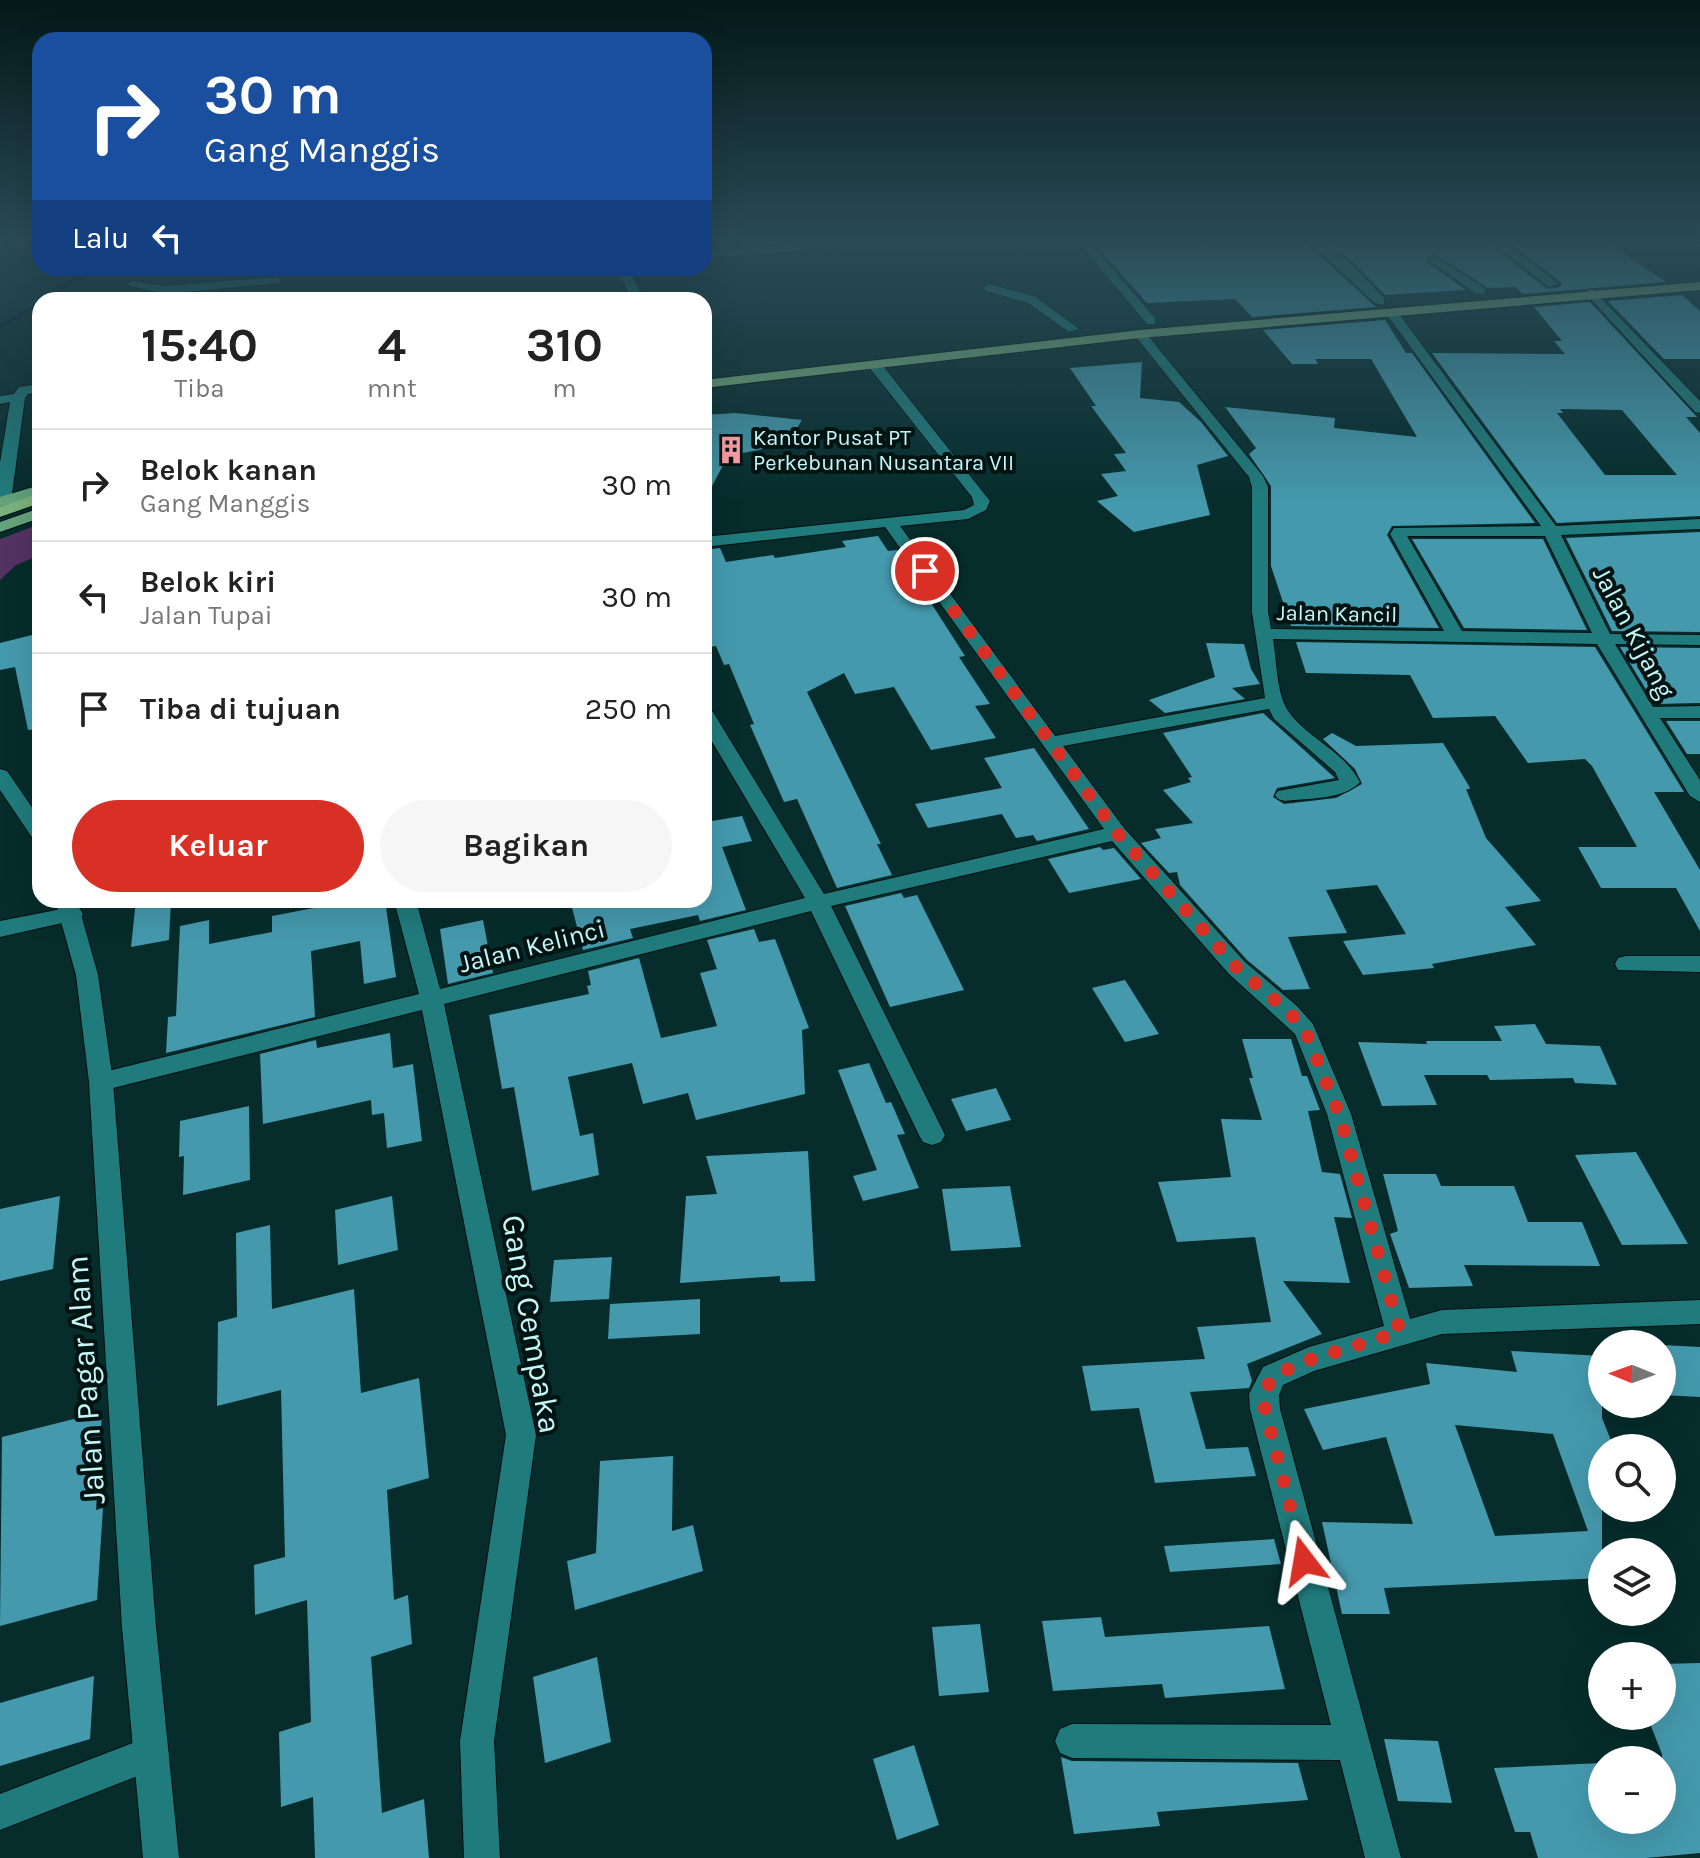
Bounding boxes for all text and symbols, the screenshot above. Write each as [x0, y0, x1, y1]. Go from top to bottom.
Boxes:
text: 30 m [204, 62, 342, 127]
icon: right [72, 64, 176, 168]
text: Gang Manggis [204, 129, 440, 171]
icon: left [145, 216, 189, 260]
text: Lalu [72, 220, 129, 256]
text: 15:40 [141, 317, 258, 373]
text: 4 [377, 317, 406, 373]
text: 310 [526, 317, 603, 373]
text: Tiba [174, 373, 225, 404]
text: mnt [367, 373, 417, 404]
text: m [552, 373, 576, 404]
place label: Kantor Pusat PT Perkebunan Nusantara VII [753, 425, 1014, 476]
building icon: Kantor Pusat PT Perkebunan Nusantara VII [716, 435, 746, 465]
text: Belok kanan [140, 452, 317, 488]
icon: right [72, 463, 116, 507]
text: 30 m [601, 467, 672, 503]
text: Gang Manggis [140, 488, 310, 519]
pin [891, 537, 959, 605]
icon: arrive [903, 549, 947, 593]
street label: Jalan Kijang [1586, 561, 1681, 704]
text: Belok kiri [140, 564, 276, 600]
icon: left [72, 575, 116, 619]
text: 30 m [601, 579, 672, 615]
text: Jalan Tupai [140, 600, 272, 631]
street label: Jalan Kancil [1276, 600, 1397, 628]
icon: arrive [72, 687, 116, 731]
text: Tiba di tujuan [140, 691, 341, 727]
text: 250 m [585, 691, 672, 727]
button: Keluar [72, 800, 364, 892]
button: Bagikan [380, 800, 672, 892]
street label: Jalan Kelinci [456, 913, 608, 980]
street label: Gang Cempaka [494, 1212, 569, 1436]
street label: Jalan Pagar Alam [58, 1254, 113, 1505]
north arrow [1588, 1330, 1676, 1418]
map controls [1588, 1330, 1676, 1834]
button: search [1588, 1434, 1676, 1522]
position arrow [1262, 1519, 1346, 1603]
button: layers [1588, 1538, 1676, 1626]
button: + [1588, 1642, 1676, 1730]
button: − [1588, 1746, 1676, 1834]

